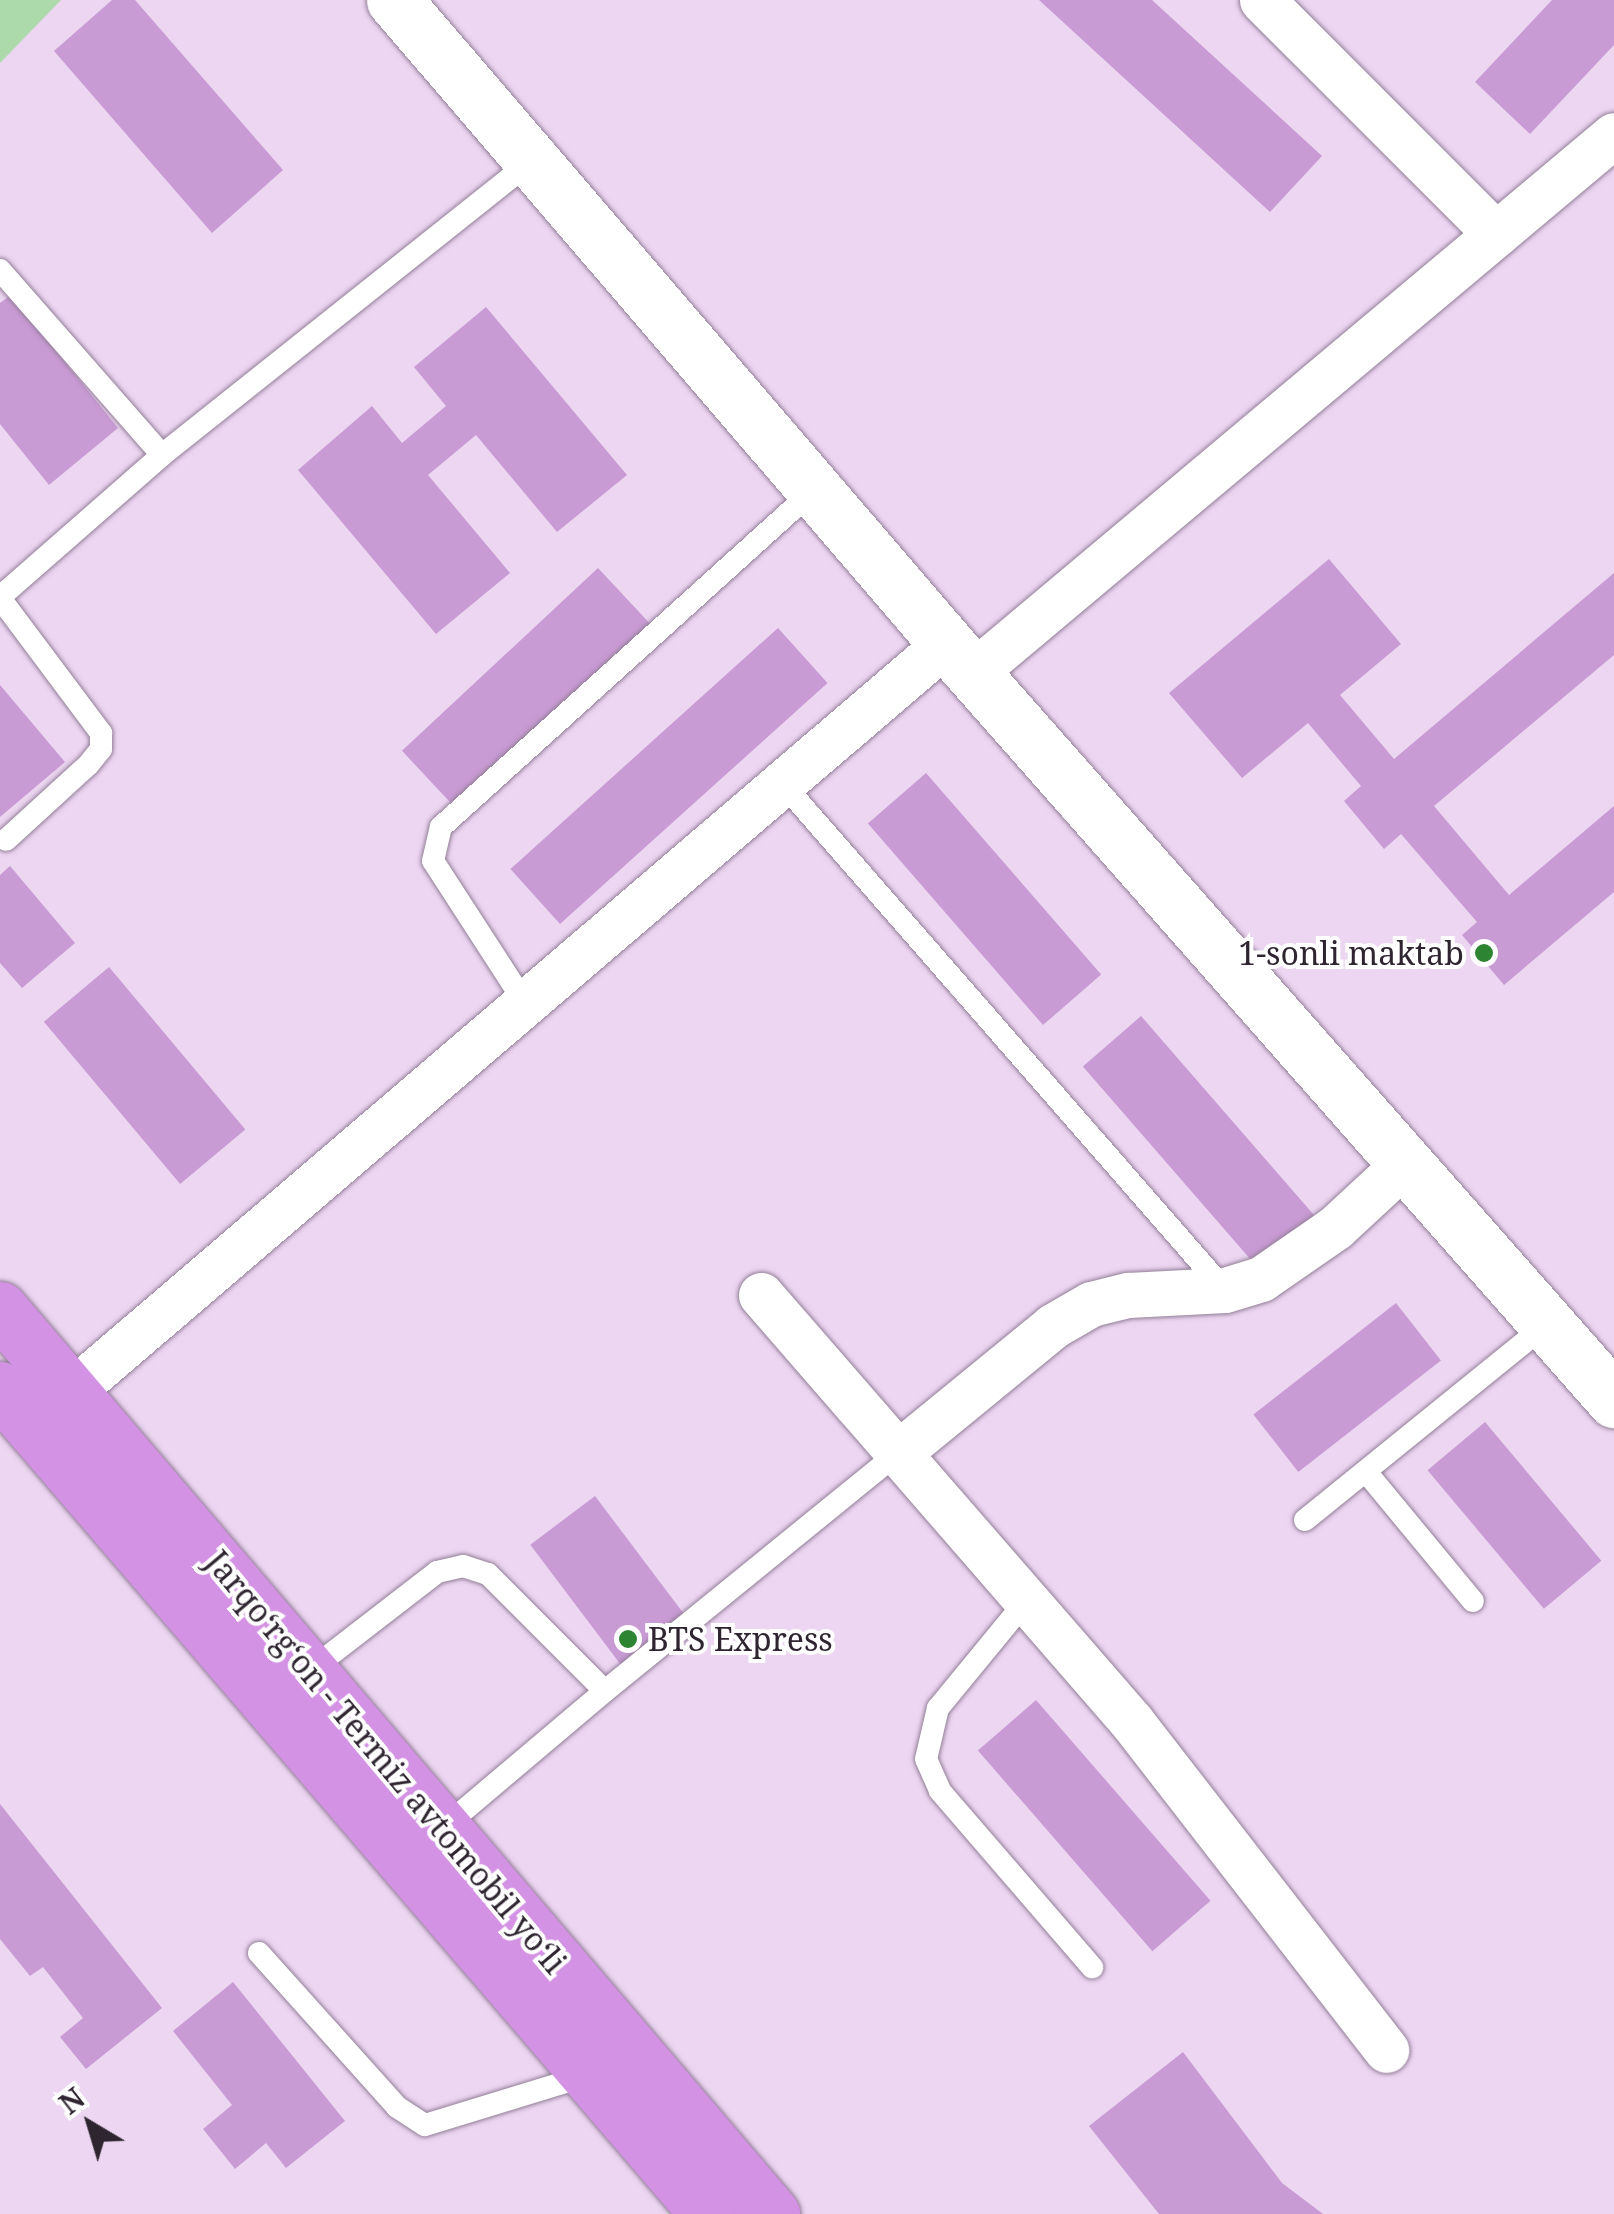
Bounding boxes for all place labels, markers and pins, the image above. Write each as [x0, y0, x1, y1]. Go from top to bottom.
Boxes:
place label: 1-sonli maktab [1238, 934, 1464, 972]
marker: 1-sonli maktab [1473, 942, 1495, 964]
place label: BTS Express [648, 1620, 833, 1658]
marker: BTS Express [617, 1628, 639, 1650]

